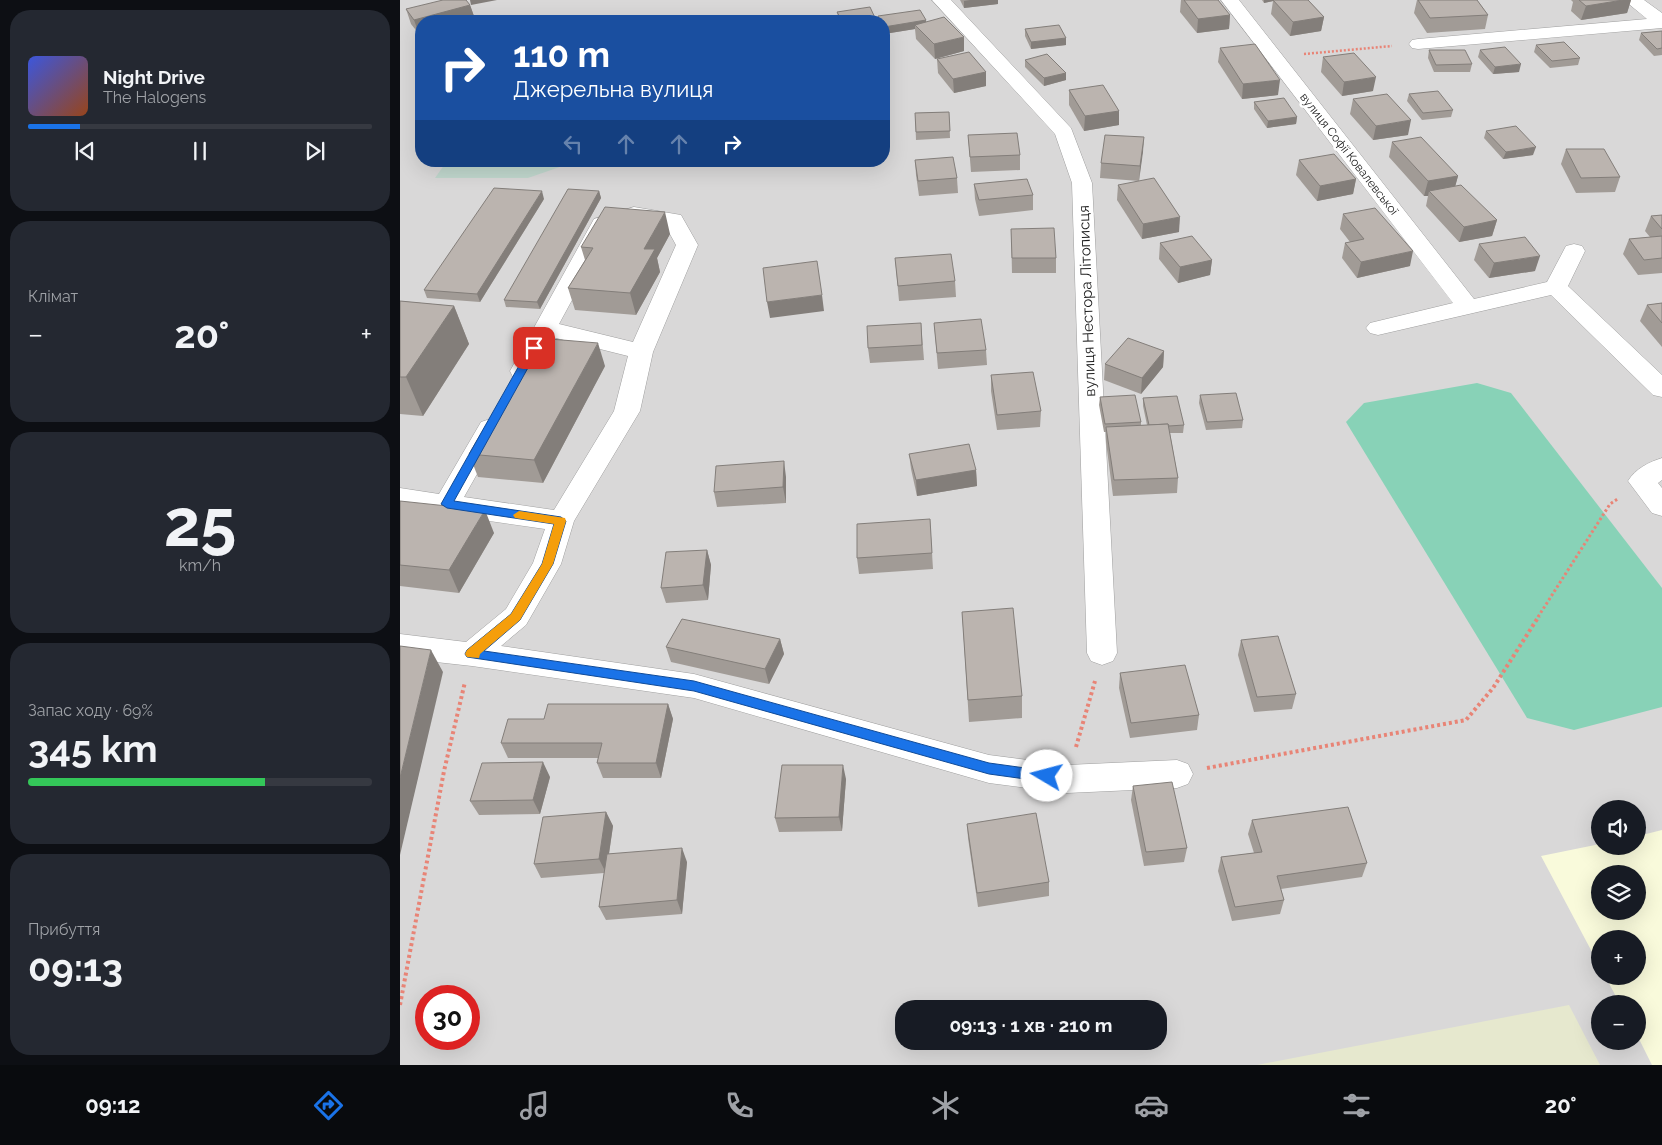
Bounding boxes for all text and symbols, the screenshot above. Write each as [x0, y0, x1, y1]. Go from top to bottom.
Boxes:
text: 110 m [513, 34, 610, 75]
icon: right [430, 35, 495, 100]
text: Night Drive [103, 66, 205, 88]
text: Джерельна вулиця [513, 76, 713, 102]
text: The Halogens [103, 88, 206, 107]
street label: вулиця Софії Ковалевської [1297, 90, 1401, 218]
icon: left [559, 130, 587, 158]
icon: ahead [612, 130, 640, 158]
icon: ahead [665, 130, 693, 158]
icon: right [718, 130, 746, 158]
icon: previous [71, 137, 99, 165]
icon: pause [186, 137, 214, 165]
icon: next [301, 137, 329, 165]
street label: вулиця Нестора Літописця [1075, 205, 1099, 397]
text: Клімат [28, 287, 78, 306]
text: 20° [174, 312, 229, 357]
text: − [28, 318, 43, 351]
text: + [360, 318, 372, 351]
pin [513, 327, 555, 369]
icon: arrive [520, 334, 548, 362]
text: 25 [164, 485, 236, 561]
text: km/h [179, 556, 221, 575]
text: Запас ходу · 69% [28, 701, 153, 720]
text: 345 km [28, 726, 158, 771]
position arrow [1020, 749, 1072, 801]
map controls [1591, 800, 1646, 1050]
button: sound [1591, 800, 1646, 855]
button: layers [1591, 865, 1646, 920]
text: Прибуття [28, 920, 100, 939]
button: + [1591, 930, 1646, 985]
text: 09:13 [28, 945, 123, 990]
speed limit sign: 30 [415, 985, 480, 1050]
button: − [1591, 995, 1646, 1050]
text: 09:13 · 1 хв · 210 m [949, 1014, 1113, 1036]
icon: directions [311, 1088, 346, 1123]
icon: music [517, 1088, 552, 1123]
icon: phone [722, 1088, 757, 1123]
icon: climate [928, 1088, 963, 1123]
icon: car [1134, 1088, 1169, 1123]
icon: filters [1339, 1088, 1374, 1123]
text: 09:12 [85, 1092, 140, 1118]
text: 20° [1545, 1092, 1577, 1118]

